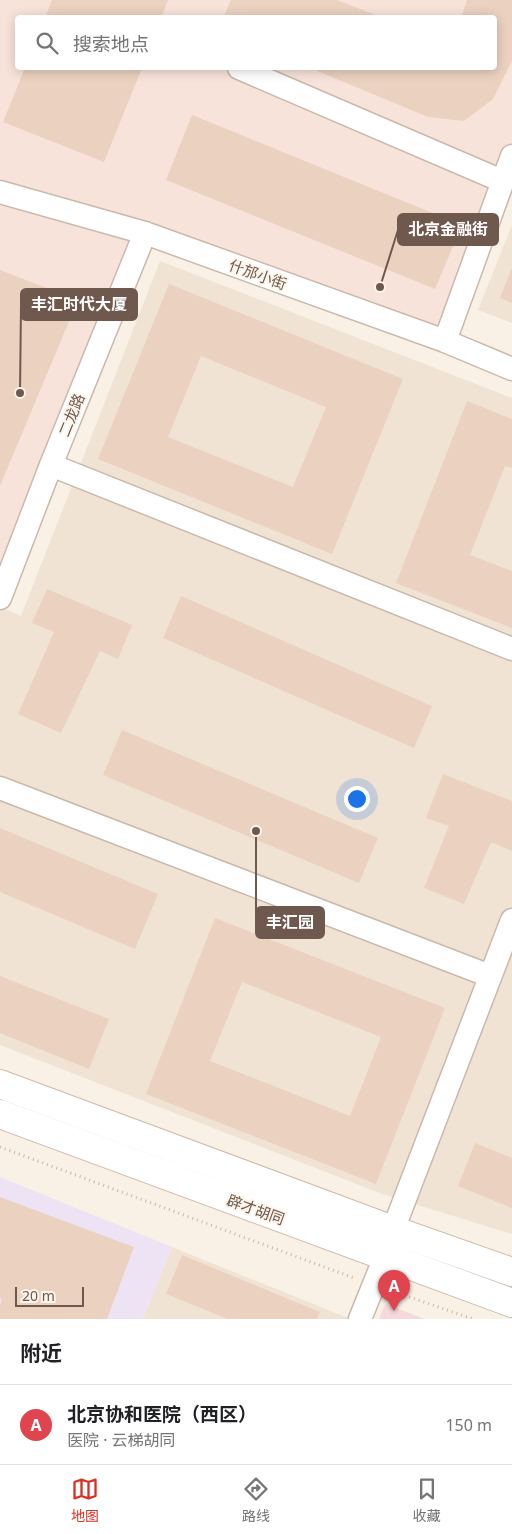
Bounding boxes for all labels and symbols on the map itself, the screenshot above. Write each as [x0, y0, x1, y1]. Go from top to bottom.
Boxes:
callout: 北京金融街 [398, 214, 498, 245]
text: 北京金融街 [408, 218, 488, 240]
street label: 什邡小街 [226, 254, 290, 294]
callout: 丰汇时代大厦 [21, 289, 137, 320]
text: 丰汇时代大厦 [31, 293, 127, 315]
street label: 二龙路 [53, 390, 89, 440]
your location [344, 786, 370, 812]
callout: 丰汇园 [256, 907, 324, 938]
text: 丰汇园 [266, 911, 314, 933]
street label: 辟才胡同 [224, 1189, 288, 1229]
pin: A [378, 1270, 410, 1311]
scale bar [15, 1284, 84, 1307]

